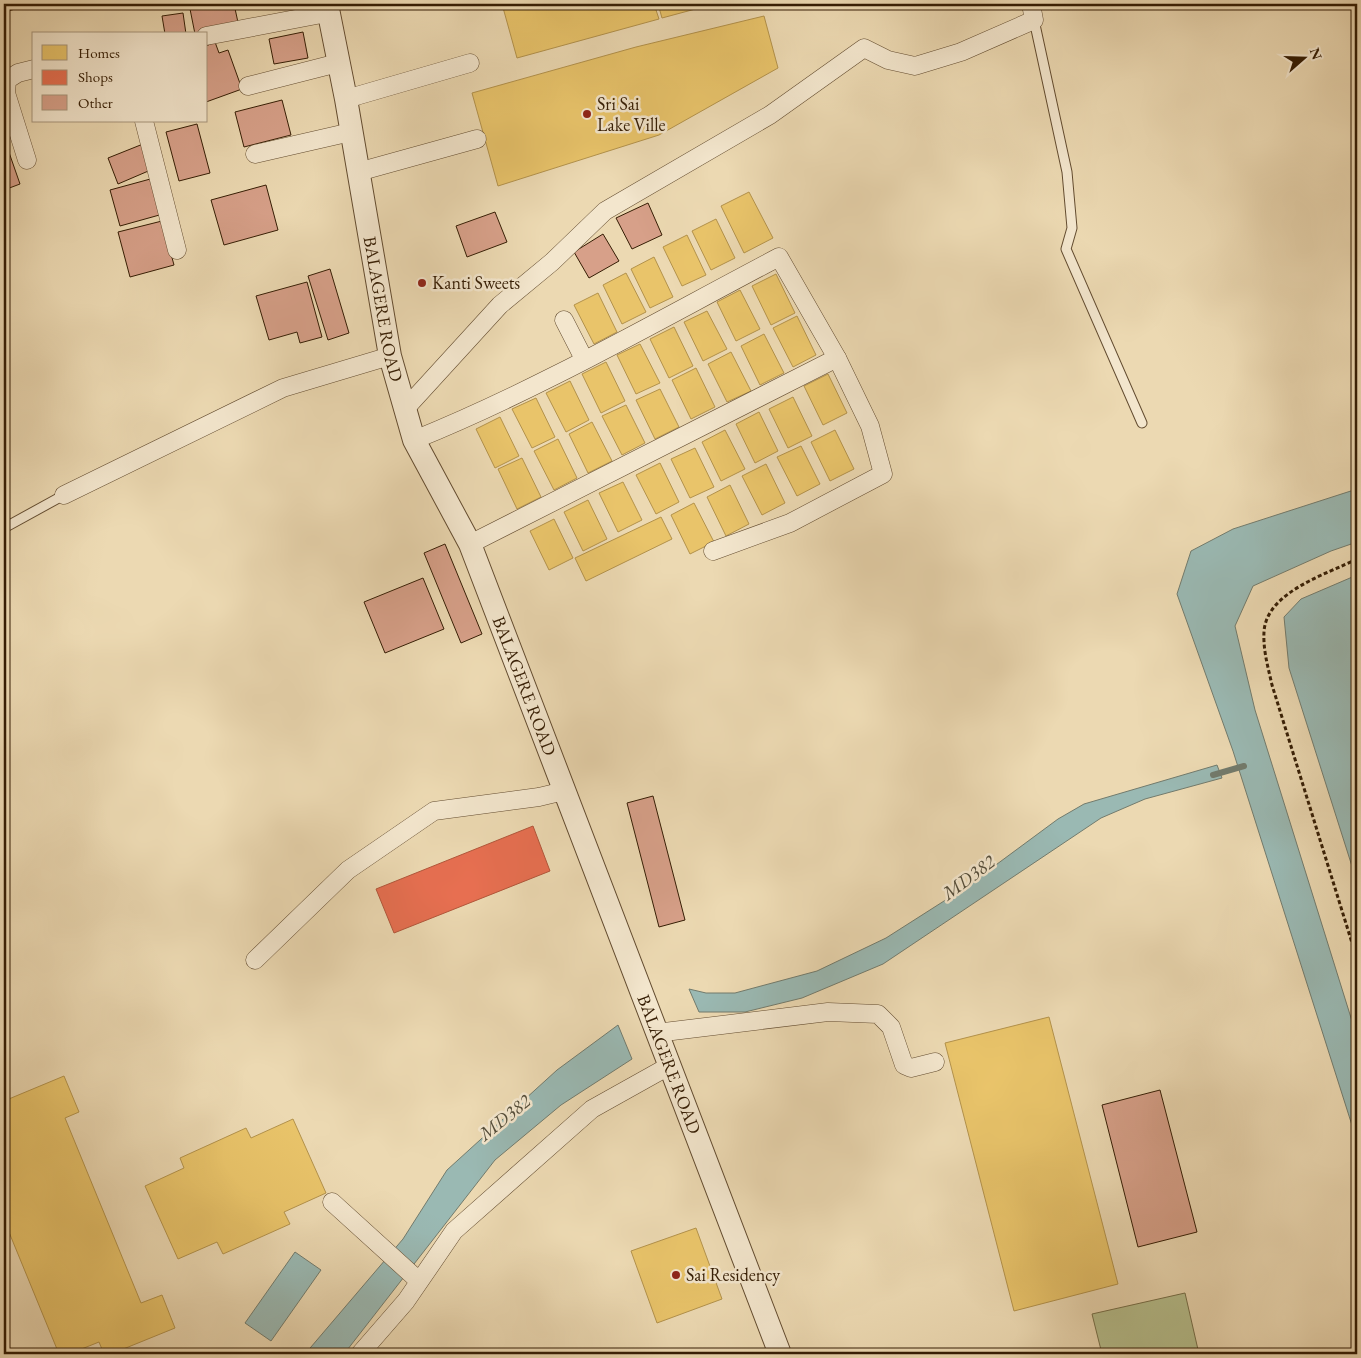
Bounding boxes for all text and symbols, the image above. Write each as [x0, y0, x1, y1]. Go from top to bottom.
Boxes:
legend [32, 32, 208, 122]
north arrow [1278, 32, 1328, 82]
text: Homes [78, 43, 120, 62]
text: N [1306, 45, 1327, 63]
text: Shops [78, 67, 113, 86]
place label: Sri Sai Lake Ville [597, 92, 666, 136]
text: Other [78, 93, 113, 112]
marker: Sri Sai Lake Ville [581, 108, 593, 120]
street label: BALAGERE ROAD [359, 234, 409, 384]
place label: Kanti Sweets [432, 271, 520, 294]
marker: Kanti Sweets [416, 277, 428, 289]
street label: BALAGERE ROAD [488, 613, 562, 759]
water label: MD382 [936, 849, 1001, 906]
street label: BALAGERE ROAD [632, 991, 707, 1137]
water label: MD382 [472, 1088, 536, 1147]
place label: Sai Residency [686, 1263, 780, 1286]
marker: Sai Residency [670, 1269, 682, 1281]

